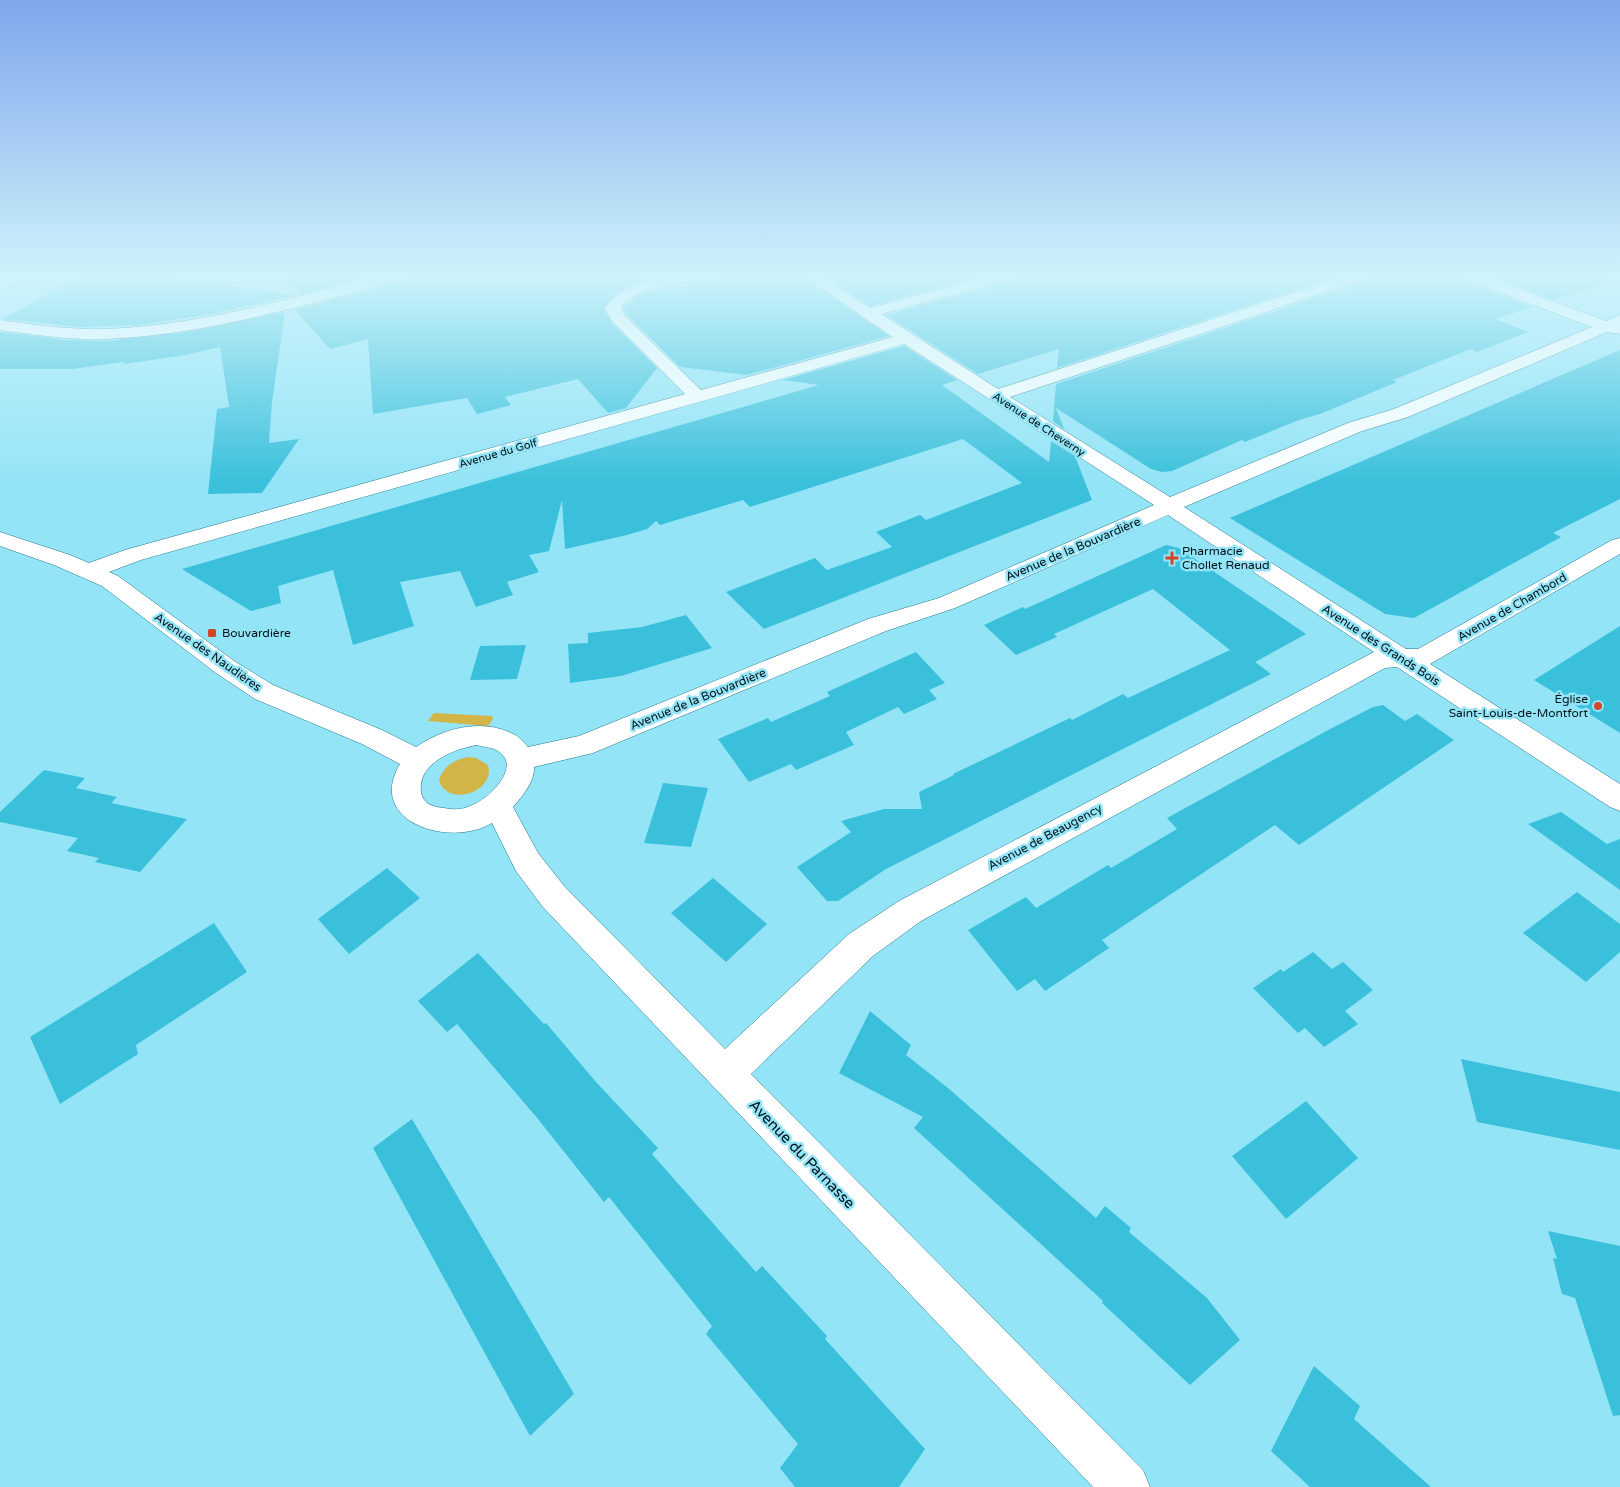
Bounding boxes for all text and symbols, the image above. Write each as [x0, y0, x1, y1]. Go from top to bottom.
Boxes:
street label: Avenue de Cheverny [990, 390, 1087, 459]
street label: Avenue du Golf [458, 436, 539, 471]
street label: Avenue de la Bouvardière [1003, 514, 1143, 584]
place label: Pharmacie Chollet Renaud [1182, 544, 1270, 572]
marker: Pharmacie Chollet Renaud [1166, 552, 1178, 564]
street label: Avenue de Chambord [1455, 570, 1569, 644]
street label: Avenue des Grands Bois [1319, 602, 1443, 689]
street label: Avenue des Naudières [152, 610, 264, 694]
place label: Bouvardière [222, 626, 291, 640]
marker: Bouvardière [206, 627, 218, 639]
street label: Avenue de la Bouvardière [628, 665, 768, 733]
place label: Église Saint-Louis-de-Montfort [1449, 692, 1588, 720]
marker: Église Saint-Louis-de-Montfort [1592, 700, 1604, 712]
street label: Avenue de Beaugency [986, 801, 1105, 873]
street label: Avenue du Parnasse [745, 1096, 859, 1212]

